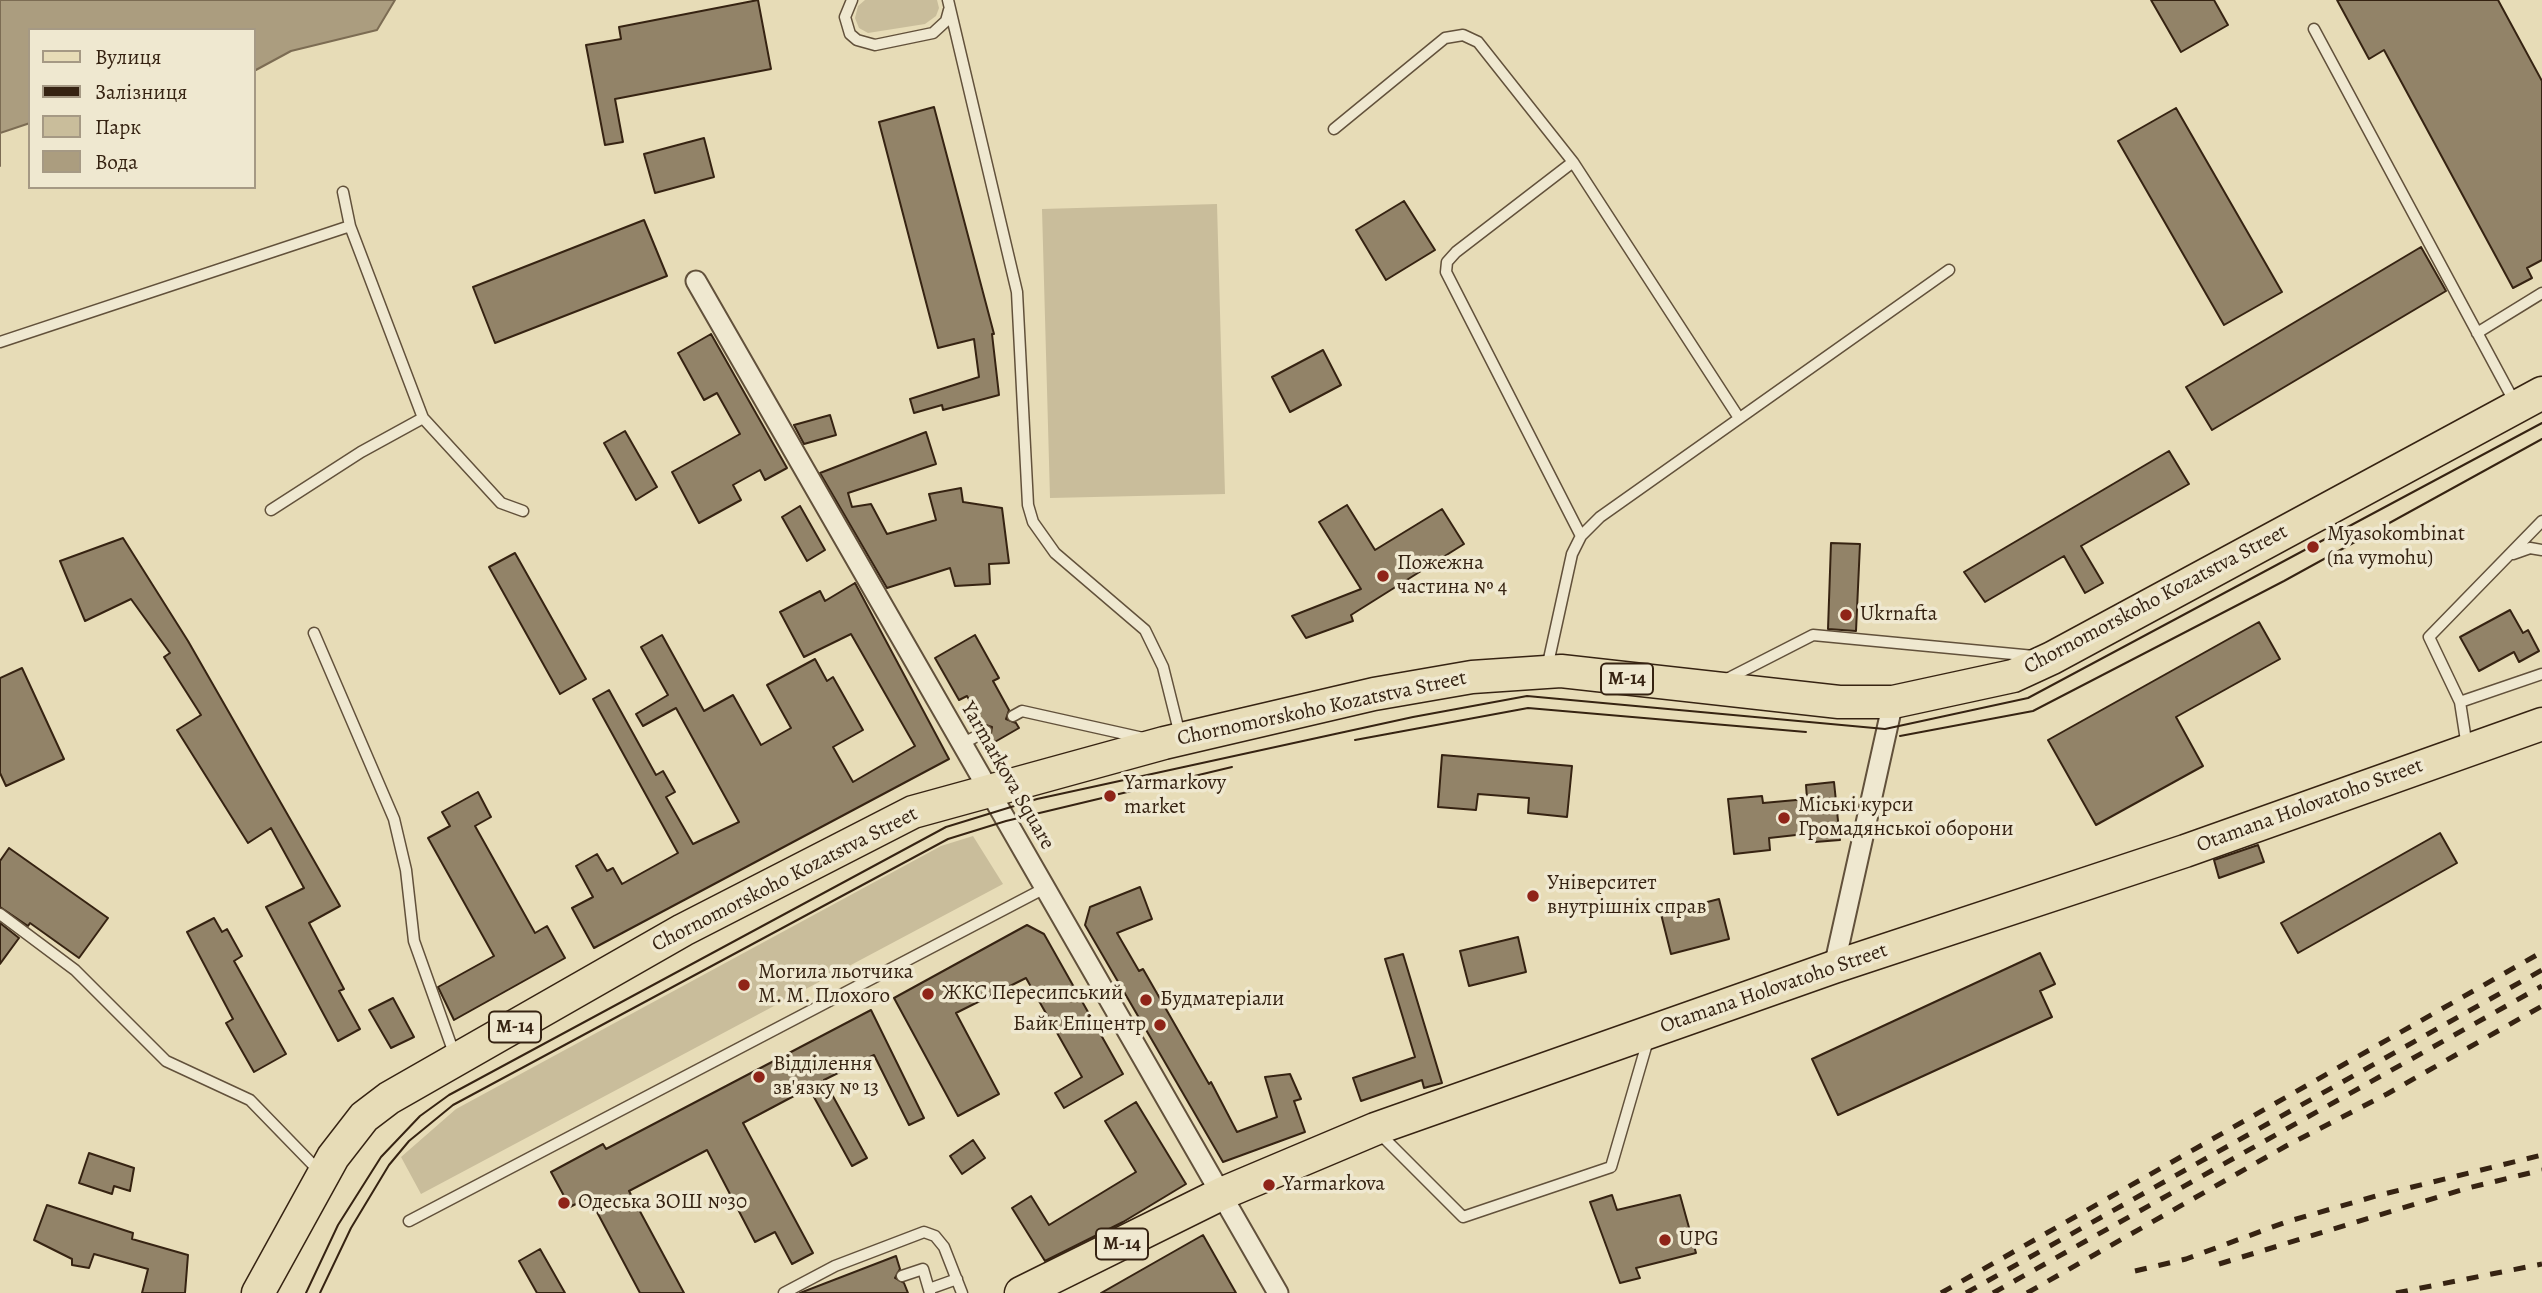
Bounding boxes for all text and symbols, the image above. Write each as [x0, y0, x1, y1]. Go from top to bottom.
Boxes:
legend [28, 28, 256, 189]
text: Вулиця [95, 43, 161, 71]
text: Залізниця [95, 78, 187, 106]
text: Парк [95, 113, 141, 141]
text: Вода [95, 148, 138, 176]
street label: Chornomorskoho Kozatstva Street [2020, 520, 2292, 680]
place label: Myasokombinat (na vymohu) [2327, 522, 2465, 572]
marker: Myasokombinat (na vymohu) [2305, 539, 2321, 555]
place label: Пожежна частина № 4 [1397, 551, 1507, 601]
marker: Пожежна частина № 4 [1375, 568, 1391, 584]
place label: Ukrnafta [1860, 602, 1938, 628]
marker: Ukrnafta [1838, 607, 1854, 623]
road number: М-14 [1601, 664, 1653, 694]
street label: Chornomorskoho Kozatstva Street [1175, 666, 1469, 752]
street label: Yarmarkova Square [955, 698, 1059, 854]
street label: Otamana Holovatoho Street [2194, 753, 2426, 859]
place label: Yarmarkovy market [1124, 771, 1226, 821]
marker: Yarmarkovy market [1102, 788, 1118, 804]
place label: Міські курси Громадянської оборони [1798, 793, 2014, 843]
street label: Chornomorskoho Kozatstva Street [648, 802, 922, 958]
marker: Міські курси Громадянської оборони [1776, 810, 1792, 826]
place label: Університет внутрішніх справ [1547, 871, 1707, 921]
marker: Університет внутрішніх справ [1525, 888, 1541, 904]
street label: Otamana Holovatoho Street [1657, 938, 1891, 1040]
place label: Могила льотчика М. М. Плохого [758, 960, 913, 1010]
marker: Могила льотчика М. М. Плохого [736, 977, 752, 993]
place label: ЖКС Пересипський [942, 981, 1123, 1007]
marker: ЖКС Пересипський [920, 986, 936, 1002]
place label: Будматеріали [1160, 987, 1284, 1013]
marker: Будматеріали [1138, 992, 1154, 1008]
road number: М-14 [489, 1012, 541, 1042]
place label: Байк Епіцентр [1013, 1012, 1146, 1038]
marker: Байк Епіцентр [1152, 1017, 1168, 1033]
place label: Відділення зв'язку № 13 [773, 1052, 879, 1102]
marker: Відділення зв'язку № 13 [751, 1069, 767, 1085]
place label: Yarmarkova [1283, 1172, 1385, 1198]
marker: Yarmarkova [1261, 1177, 1277, 1193]
place label: Одеська ЗОШ №30 [578, 1190, 747, 1216]
marker: Одеська ЗОШ №30 [556, 1195, 572, 1211]
place label: UPG [1679, 1227, 1719, 1253]
road number: М-14 [1096, 1228, 1148, 1260]
marker: UPG [1657, 1232, 1673, 1248]

